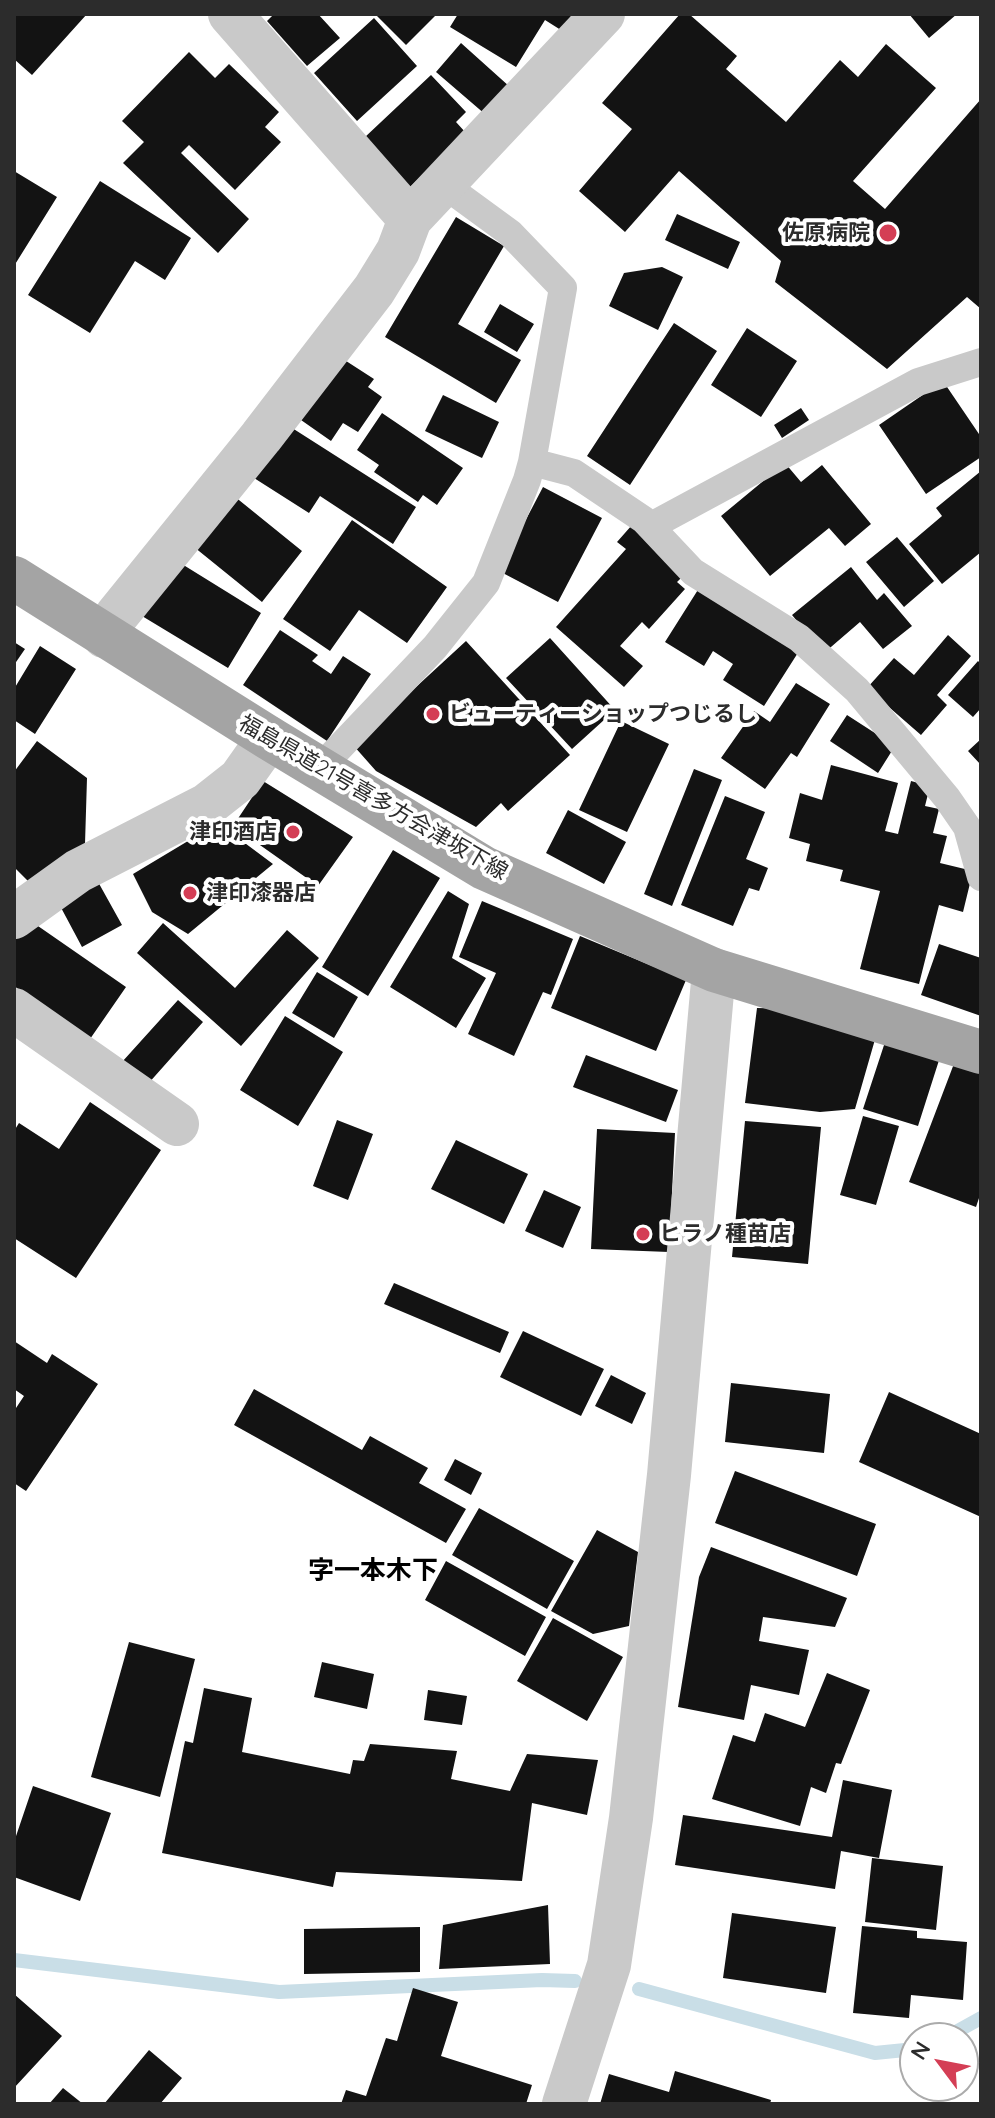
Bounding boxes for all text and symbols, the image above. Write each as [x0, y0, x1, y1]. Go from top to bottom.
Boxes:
place label: 佐原病院 [782, 220, 870, 246]
marker: 佐原病院 [877, 222, 899, 244]
place label: ビューティーショップつじるし [449, 701, 757, 727]
marker: ビューティーショップつじるし [424, 705, 442, 723]
street label: 福島県道21号喜多方会津坂下線 [234, 710, 512, 886]
place label: 津印酒店 [189, 819, 277, 845]
marker: 津印酒店 [284, 823, 302, 841]
place label: 津印漆器店 [206, 880, 316, 906]
marker: 津印漆器店 [181, 884, 199, 902]
place label: ヒラノ種苗店 [659, 1221, 791, 1247]
marker: ヒラノ種苗店 [634, 1225, 652, 1243]
district label: 字一本木下 [308, 1555, 438, 1587]
north arrow [899, 2022, 979, 2102]
text: N [904, 2036, 936, 2065]

